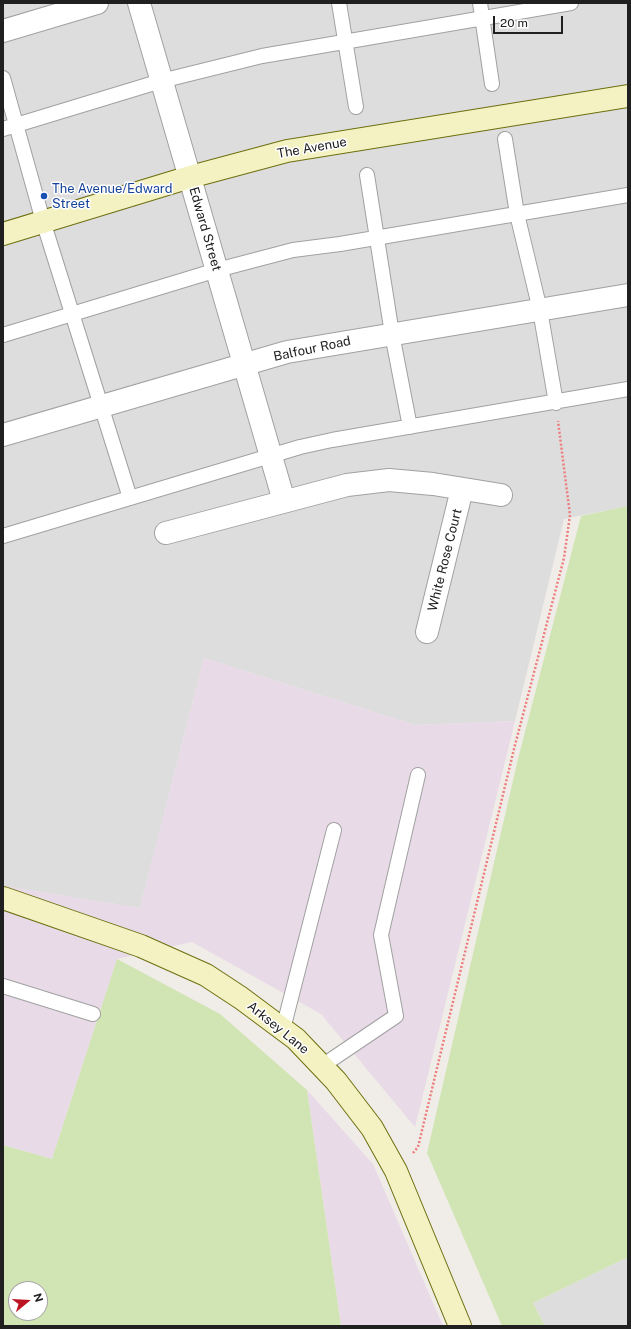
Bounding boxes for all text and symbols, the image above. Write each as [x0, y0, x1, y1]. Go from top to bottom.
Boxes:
scale bar [495, 8, 565, 34]
text: 20 m [500, 16, 528, 30]
street label: The Avenue [276, 134, 348, 162]
place label: The Avenue/Edward Street [52, 181, 173, 212]
street label: Edward Street [186, 185, 224, 273]
marker: The Avenue/Edward Street [39, 191, 49, 201]
street label: Balfour Road [272, 333, 352, 365]
street label: White Rose Court [425, 507, 465, 613]
street label: Arksey Lane [244, 998, 312, 1058]
north arrow [8, 1281, 48, 1321]
text: N [31, 1292, 45, 1304]

